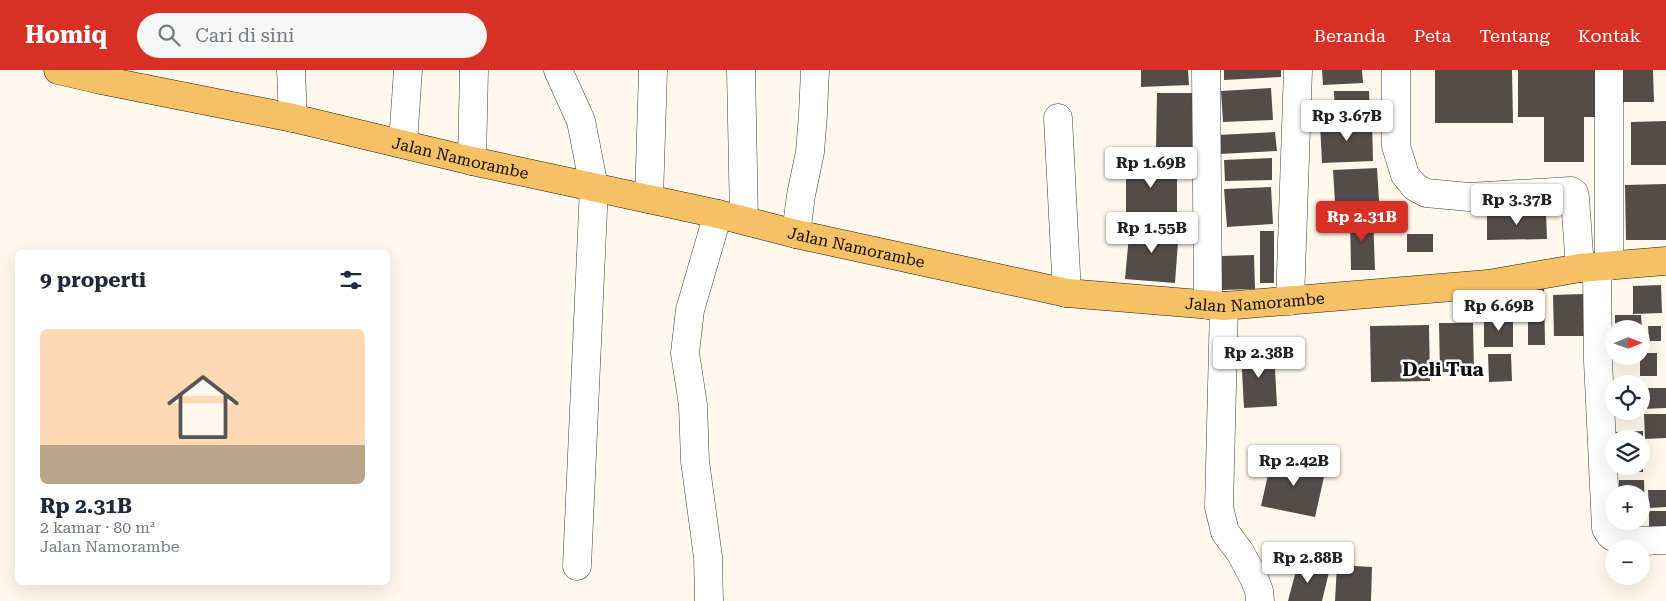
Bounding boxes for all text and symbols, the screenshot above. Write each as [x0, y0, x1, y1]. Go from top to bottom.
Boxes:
search box [137, 13, 487, 58]
text: Homiq [25, 21, 107, 49]
icon: search [155, 21, 183, 49]
text: Cari di sini [195, 24, 294, 47]
text: Beranda [1314, 25, 1386, 46]
text: Peta [1414, 25, 1451, 46]
text: Tentang [1479, 25, 1550, 46]
text: Kontak [1578, 25, 1641, 46]
pin: Rp 3.67B [1295, 100, 1399, 142]
text: Rp 3.67B [1312, 106, 1382, 125]
street label: Jalan Namorambe [390, 133, 531, 183]
pin: Rp 1.69B [1099, 146, 1203, 189]
text: Rp 1.69B [1116, 153, 1186, 172]
pin: Rp 3.37B [1465, 184, 1569, 226]
text: Rp 3.37B [1482, 190, 1552, 209]
pin: Rp 2.31B [1310, 200, 1414, 243]
text: Rp 2.31B [1327, 207, 1397, 226]
pin: Rp 1.55B [1100, 212, 1204, 254]
text: Rp 1.55B [1117, 218, 1187, 237]
street label: Jalan Namorambe [786, 223, 927, 272]
icon: filters [337, 266, 365, 294]
text: 9 properti [40, 268, 146, 292]
street label: Jalan Namorambe [1184, 289, 1325, 316]
pin: Rp 6.69B [1447, 290, 1551, 332]
text: Rp 6.69B [1464, 296, 1534, 315]
north arrow [1605, 320, 1650, 365]
map controls [1605, 320, 1650, 585]
pin: Rp 2.38B [1207, 336, 1311, 379]
text: Rp 2.38B [1224, 343, 1294, 362]
district label: Deli Tua [1402, 358, 1484, 381]
icon: home [158, 362, 248, 452]
button: locate [1605, 375, 1650, 420]
button: layers [1605, 430, 1650, 475]
pin: Rp 2.42B [1242, 444, 1346, 487]
text: Rp 2.42B [1259, 451, 1329, 470]
button: + [1605, 485, 1650, 530]
text: Rp 2.31B [40, 494, 132, 518]
text: 2 kamar · 80 m² [40, 518, 155, 537]
text: Jalan Namorambe [40, 537, 180, 556]
button: − [1605, 540, 1650, 585]
pin: Rp 2.88B [1256, 542, 1360, 584]
text: Rp 2.88B [1273, 548, 1343, 567]

